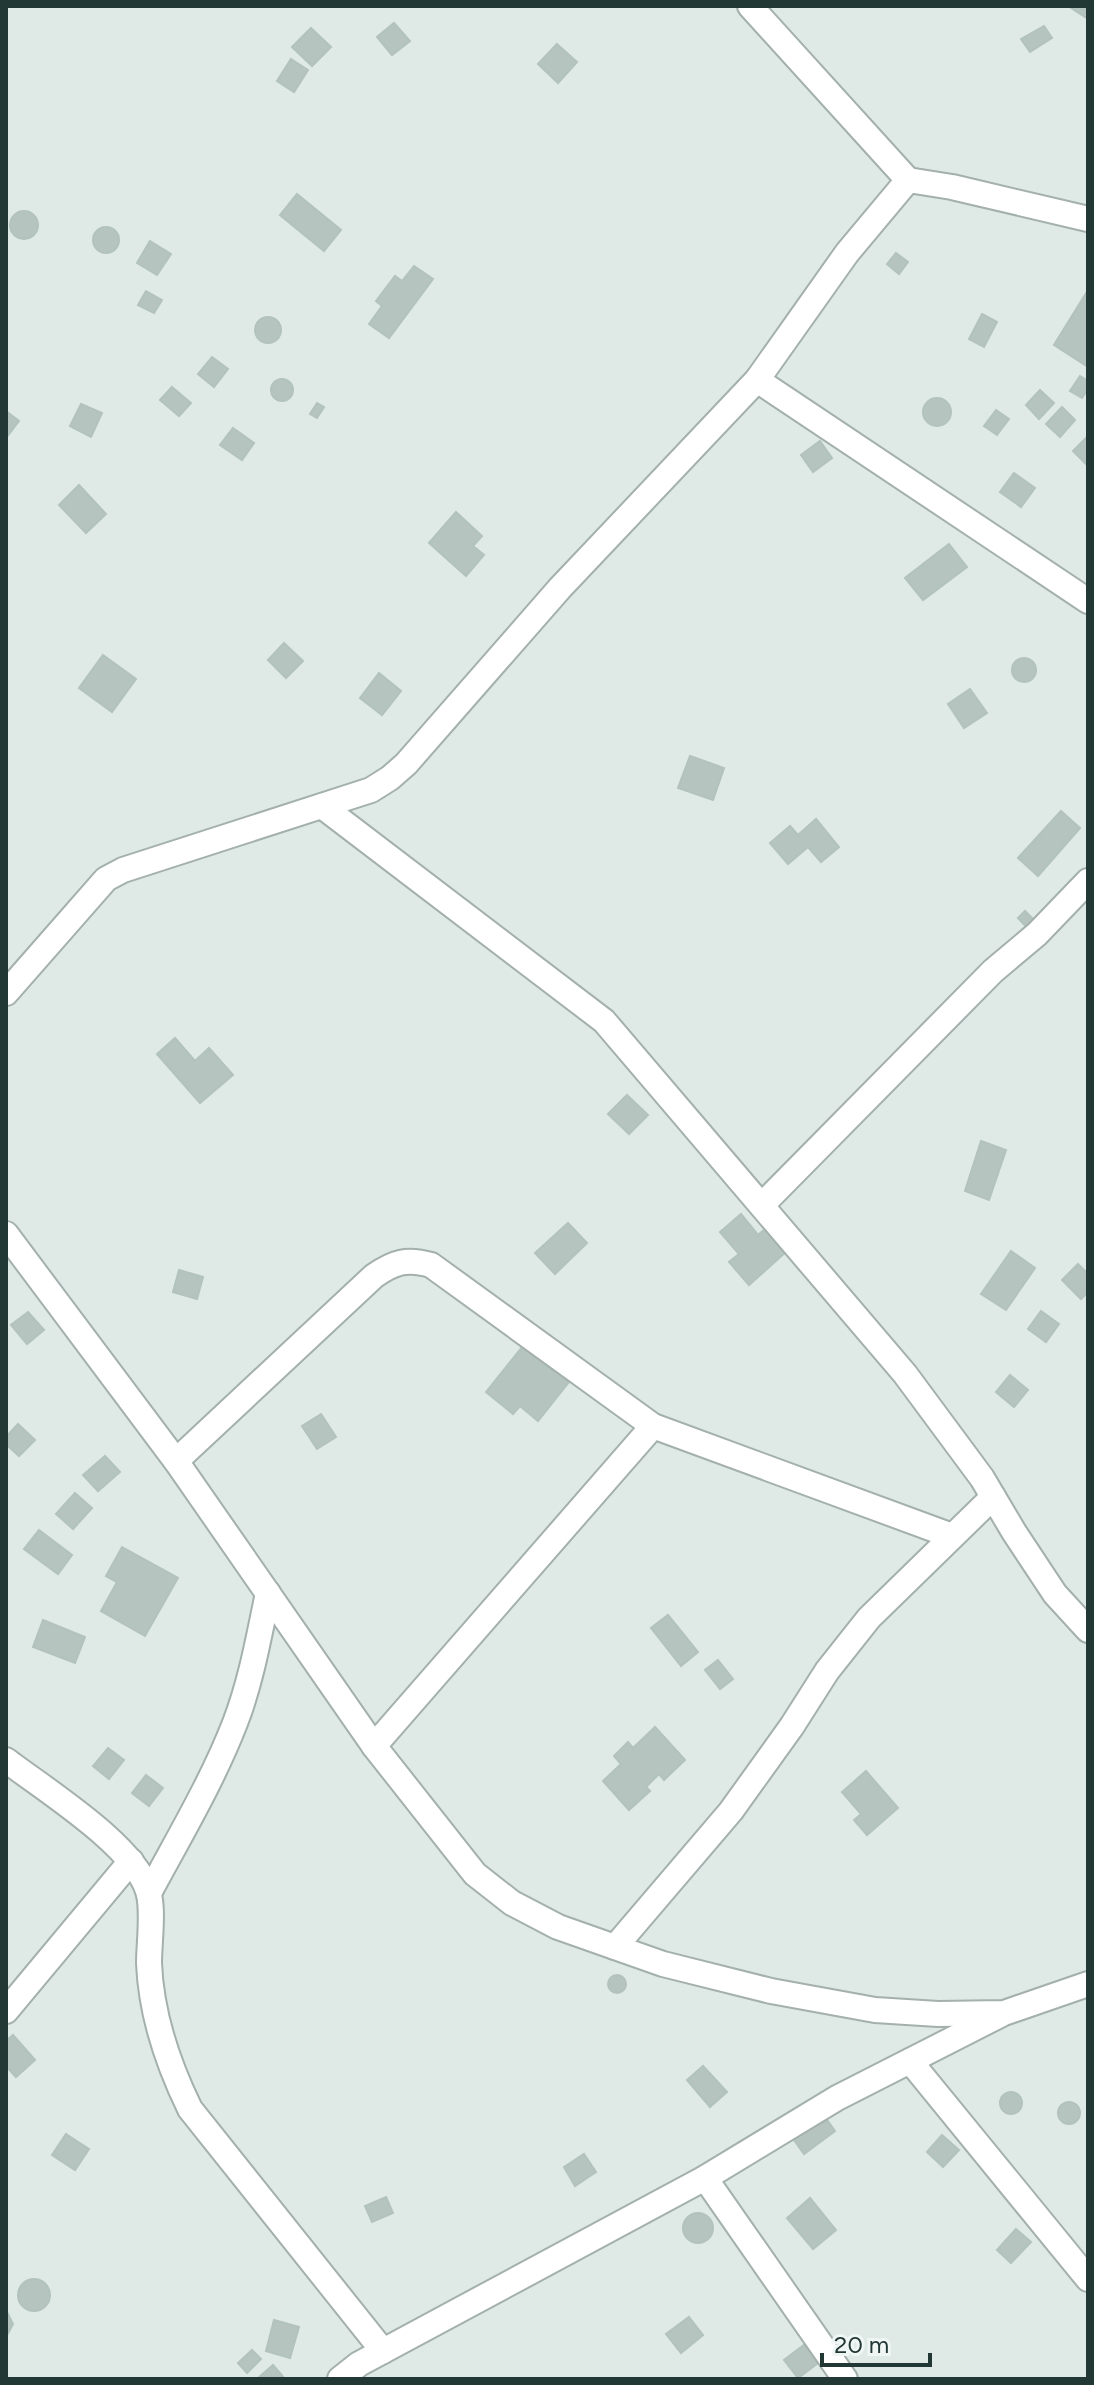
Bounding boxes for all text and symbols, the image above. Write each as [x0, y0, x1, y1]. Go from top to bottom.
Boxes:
scale bar [822, 2317, 930, 2367]
text: 20 m [834, 2330, 889, 2359]

